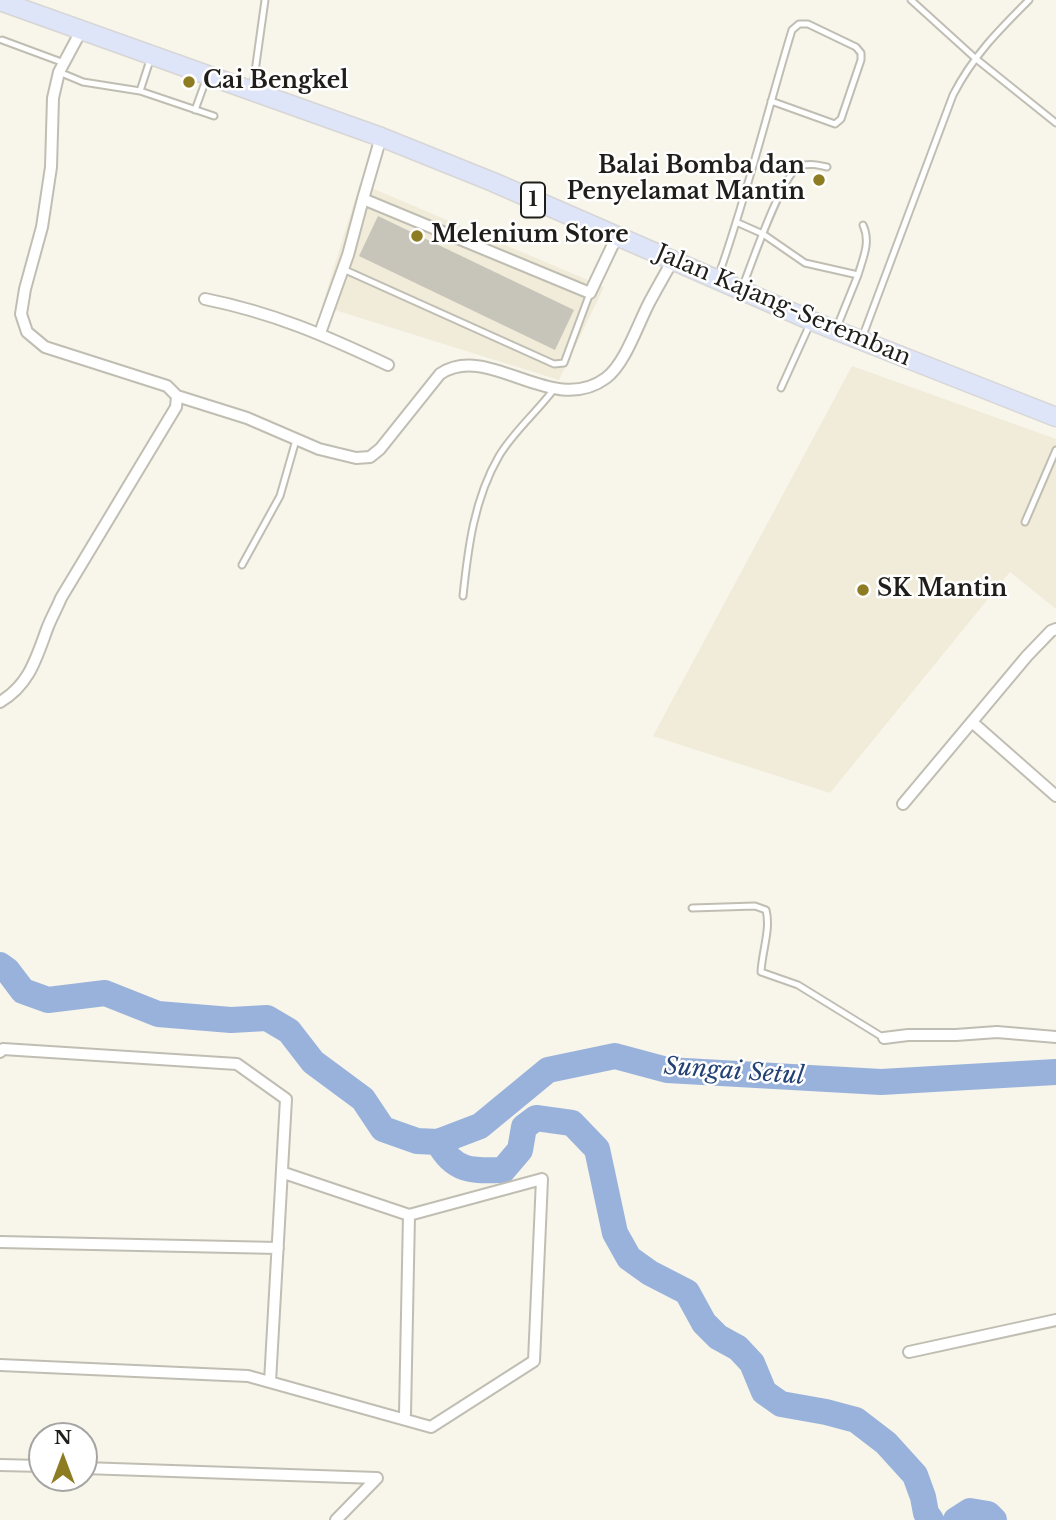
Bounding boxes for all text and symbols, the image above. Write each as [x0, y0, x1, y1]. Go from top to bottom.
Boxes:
place label: Cai Bengkel [203, 68, 348, 96]
marker: Cai Bengkel [181, 74, 197, 90]
place label: Balai Bomba dan Penyelamat Mantin [567, 153, 805, 207]
marker: Balai Bomba dan Penyelamat Mantin [811, 172, 827, 188]
road number: 1 [521, 182, 545, 218]
place label: Melenium Store [431, 222, 629, 250]
marker: Melenium Store [409, 228, 425, 244]
street label: Jalan Kajang-Seremban [651, 240, 915, 372]
place label: SK Mantin [877, 576, 1007, 604]
marker: SK Mantin [855, 582, 871, 598]
water label: Sungai Setul [663, 1053, 805, 1091]
north arrow [28, 1422, 98, 1492]
text: N [54, 1426, 72, 1449]

